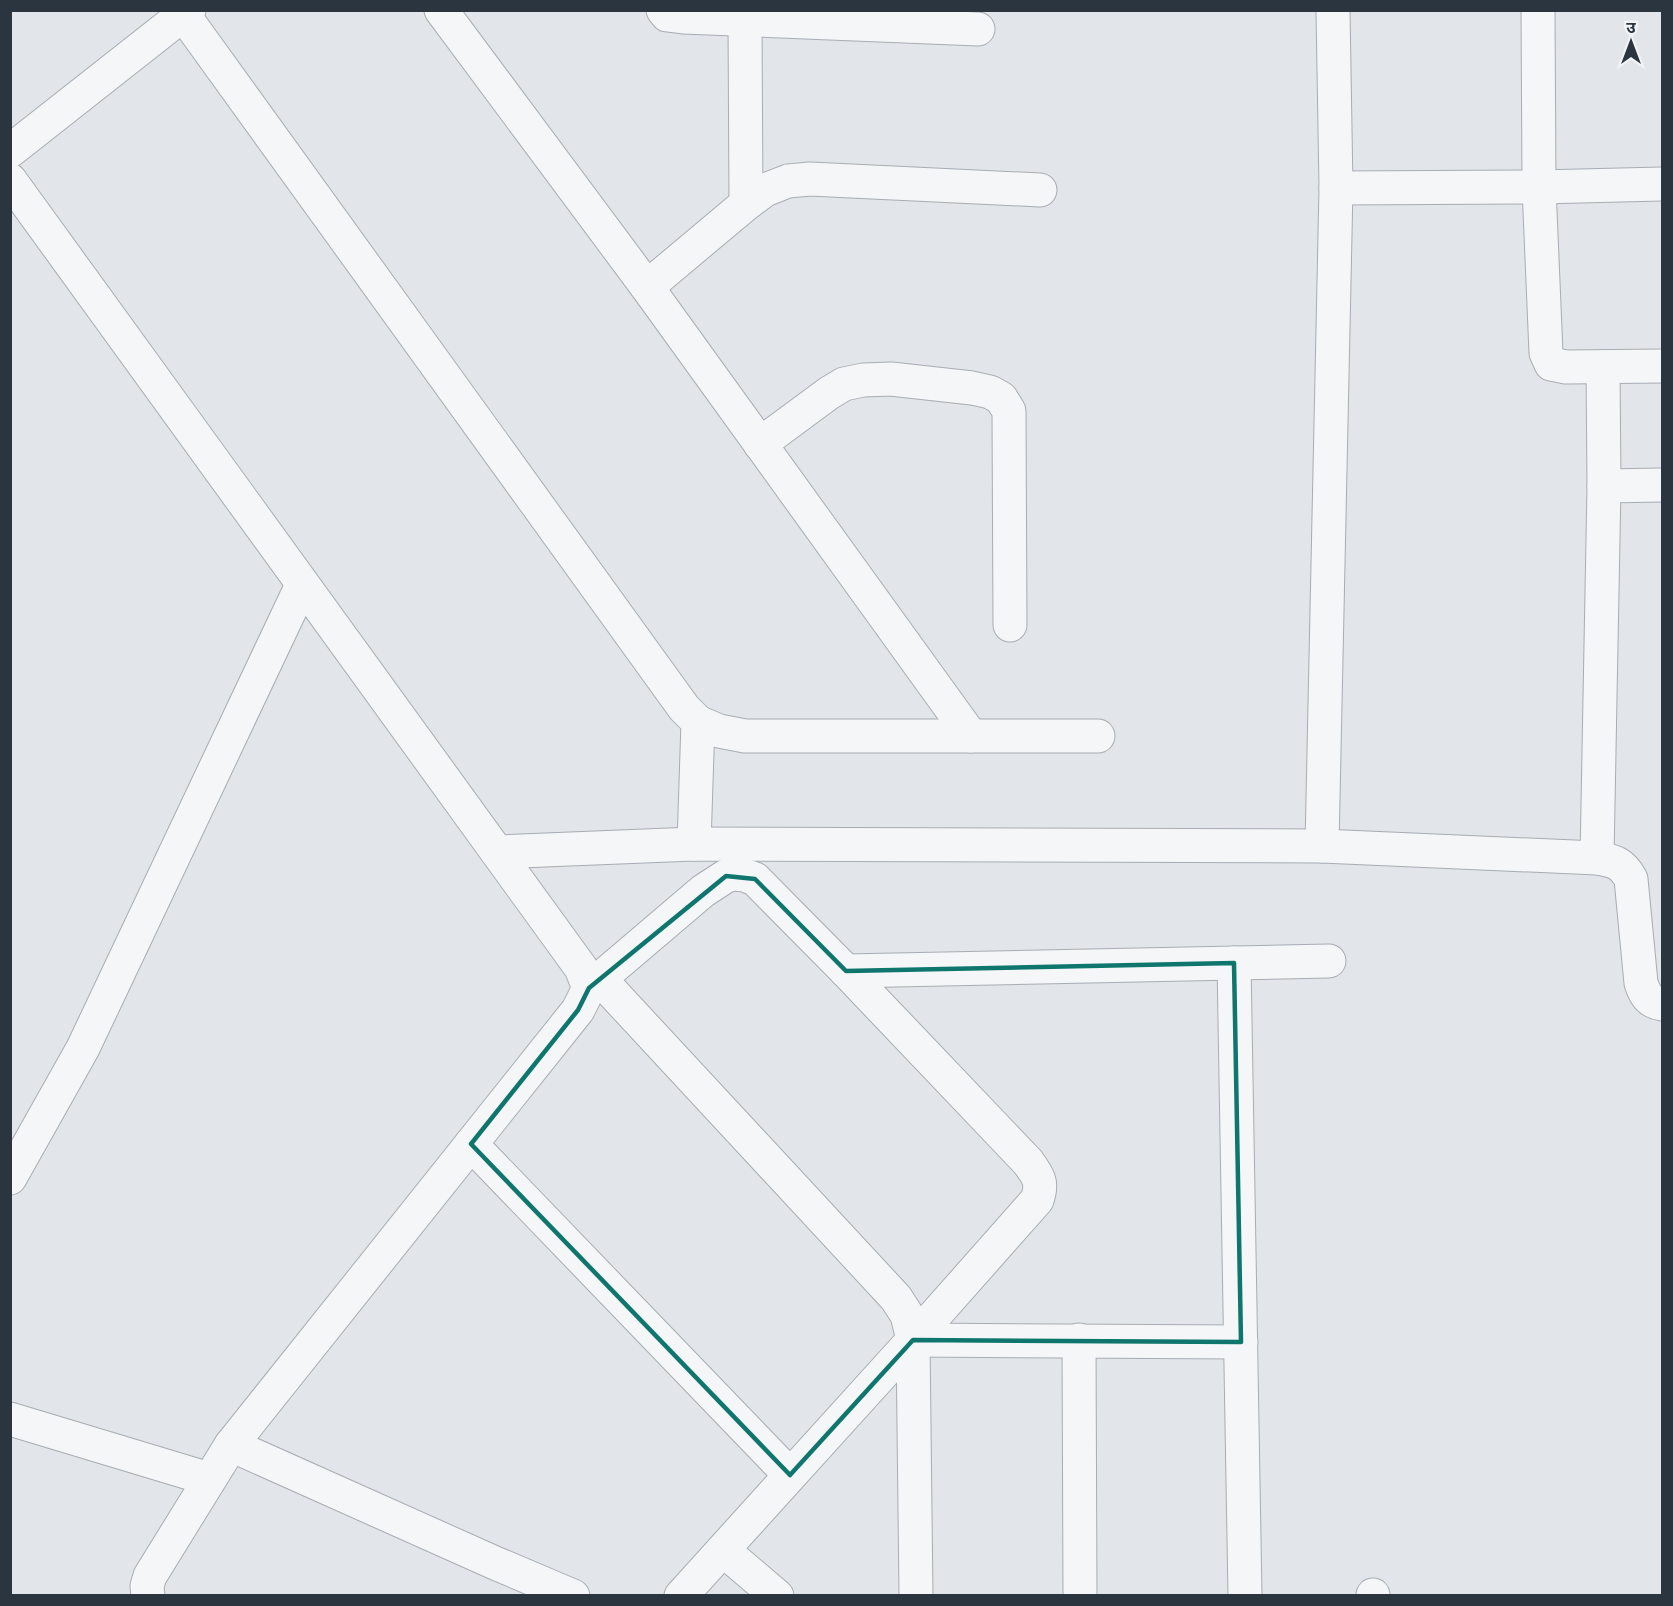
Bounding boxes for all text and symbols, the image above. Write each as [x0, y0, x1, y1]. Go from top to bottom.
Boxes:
north arrow [1601, 12, 1661, 72]
text: उ [1626, 16, 1636, 38]

